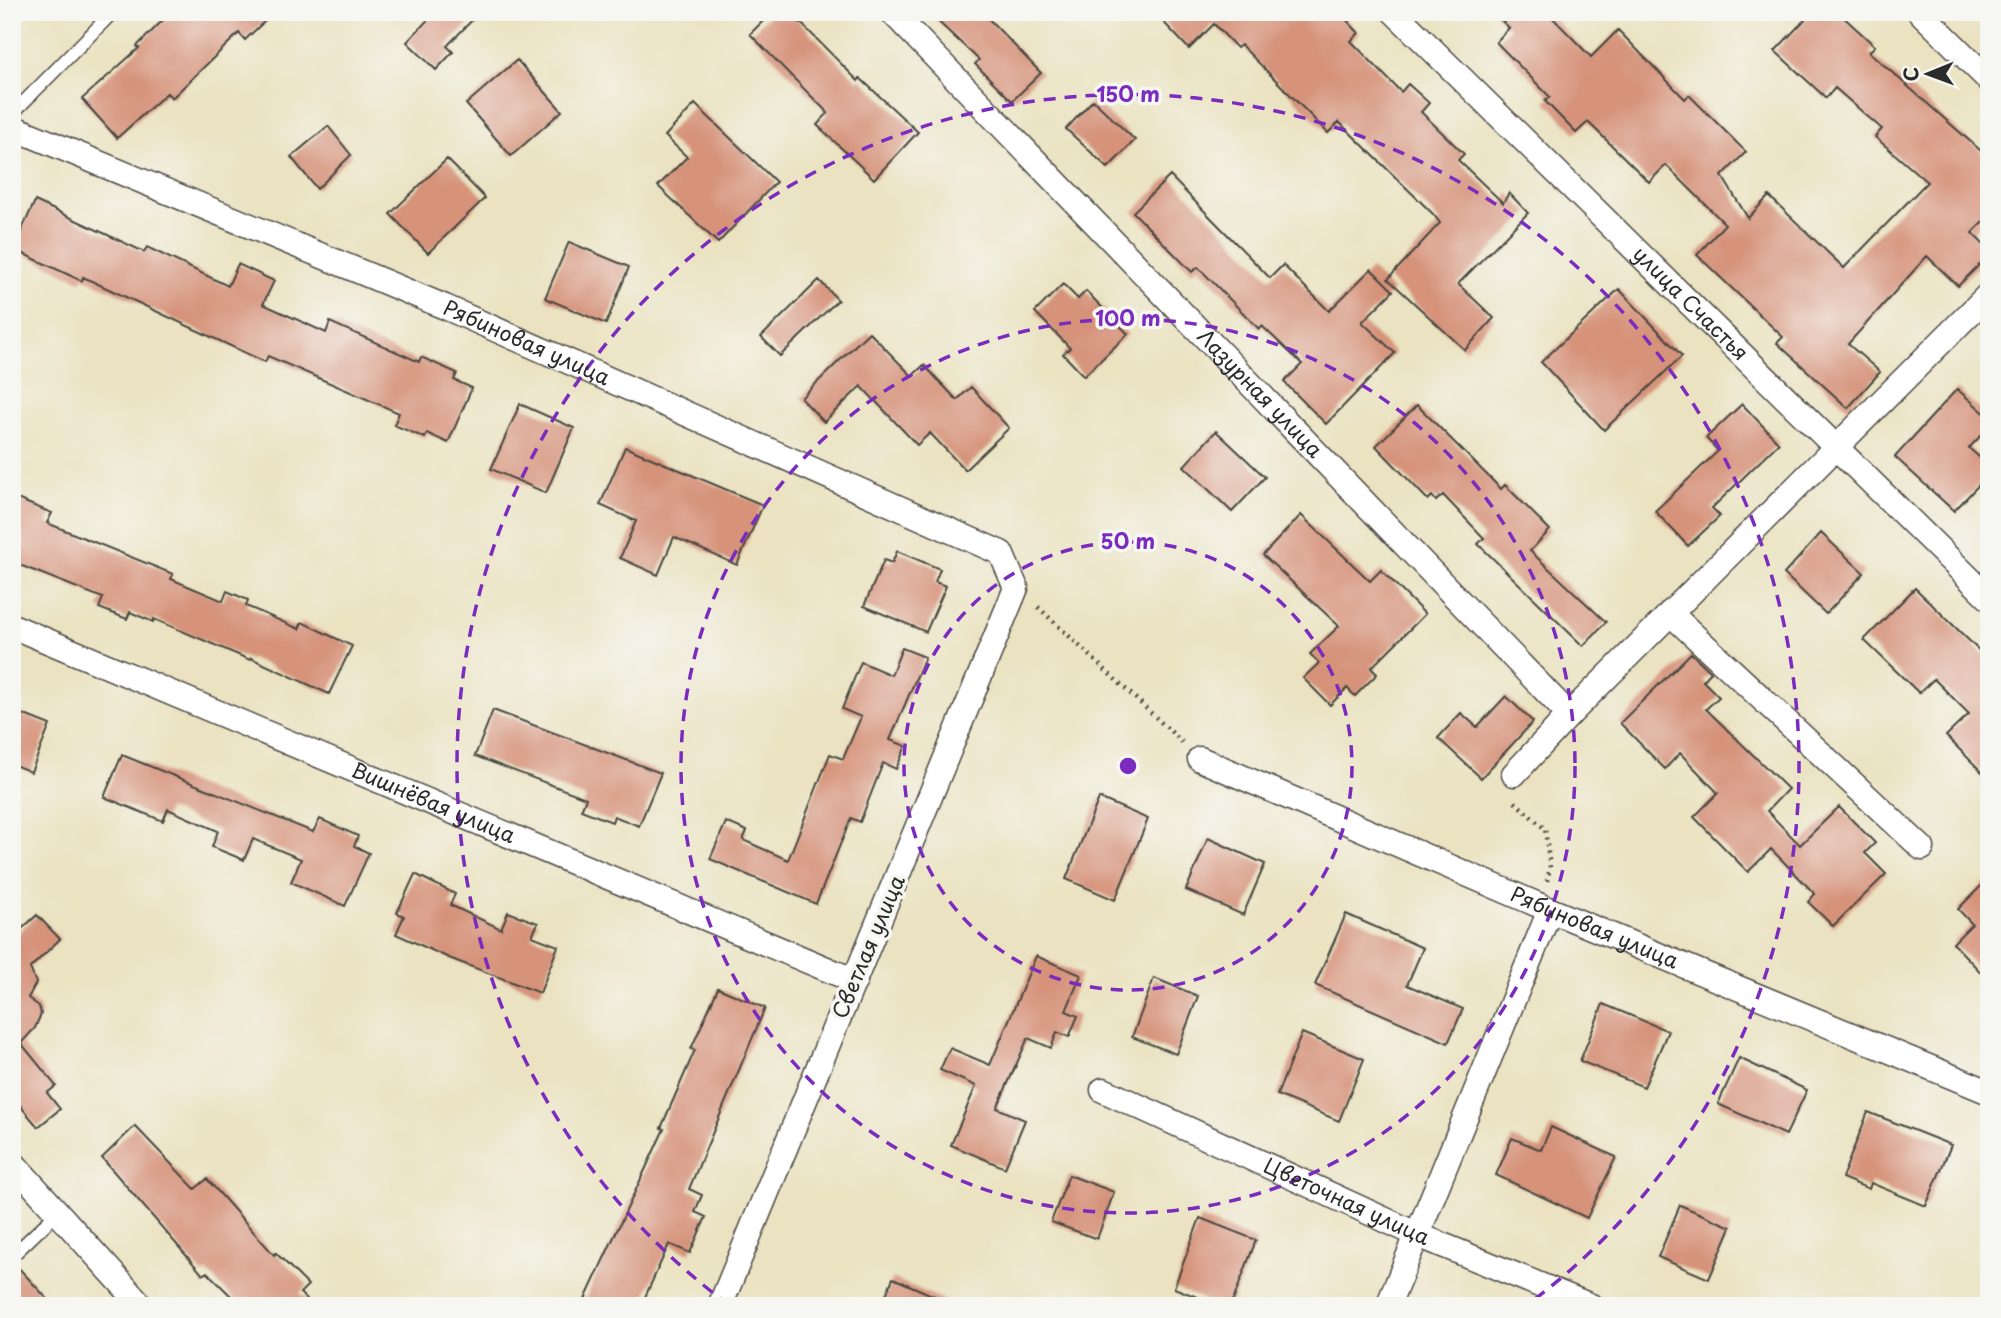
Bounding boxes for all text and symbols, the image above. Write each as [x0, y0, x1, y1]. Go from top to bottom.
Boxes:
north arrow [1892, 38, 1962, 108]
text: С [1896, 67, 1924, 82]
text: 150 m [1096, 77, 1160, 109]
street label: улица Счастья [1626, 238, 1757, 367]
street label: Рябиновая улица [439, 290, 617, 392]
text: 100 m [1095, 301, 1161, 333]
street label: Лазурная улица [1191, 320, 1332, 465]
text: 50 m [1101, 524, 1155, 556]
street label: Вишнёвая улица [347, 753, 522, 851]
centre of rings [1116, 754, 1140, 778]
street label: Светлая улица [823, 869, 912, 1023]
street label: Рябиновая улица [1506, 877, 1685, 976]
street label: Цветочная улица [1259, 1148, 1436, 1252]

